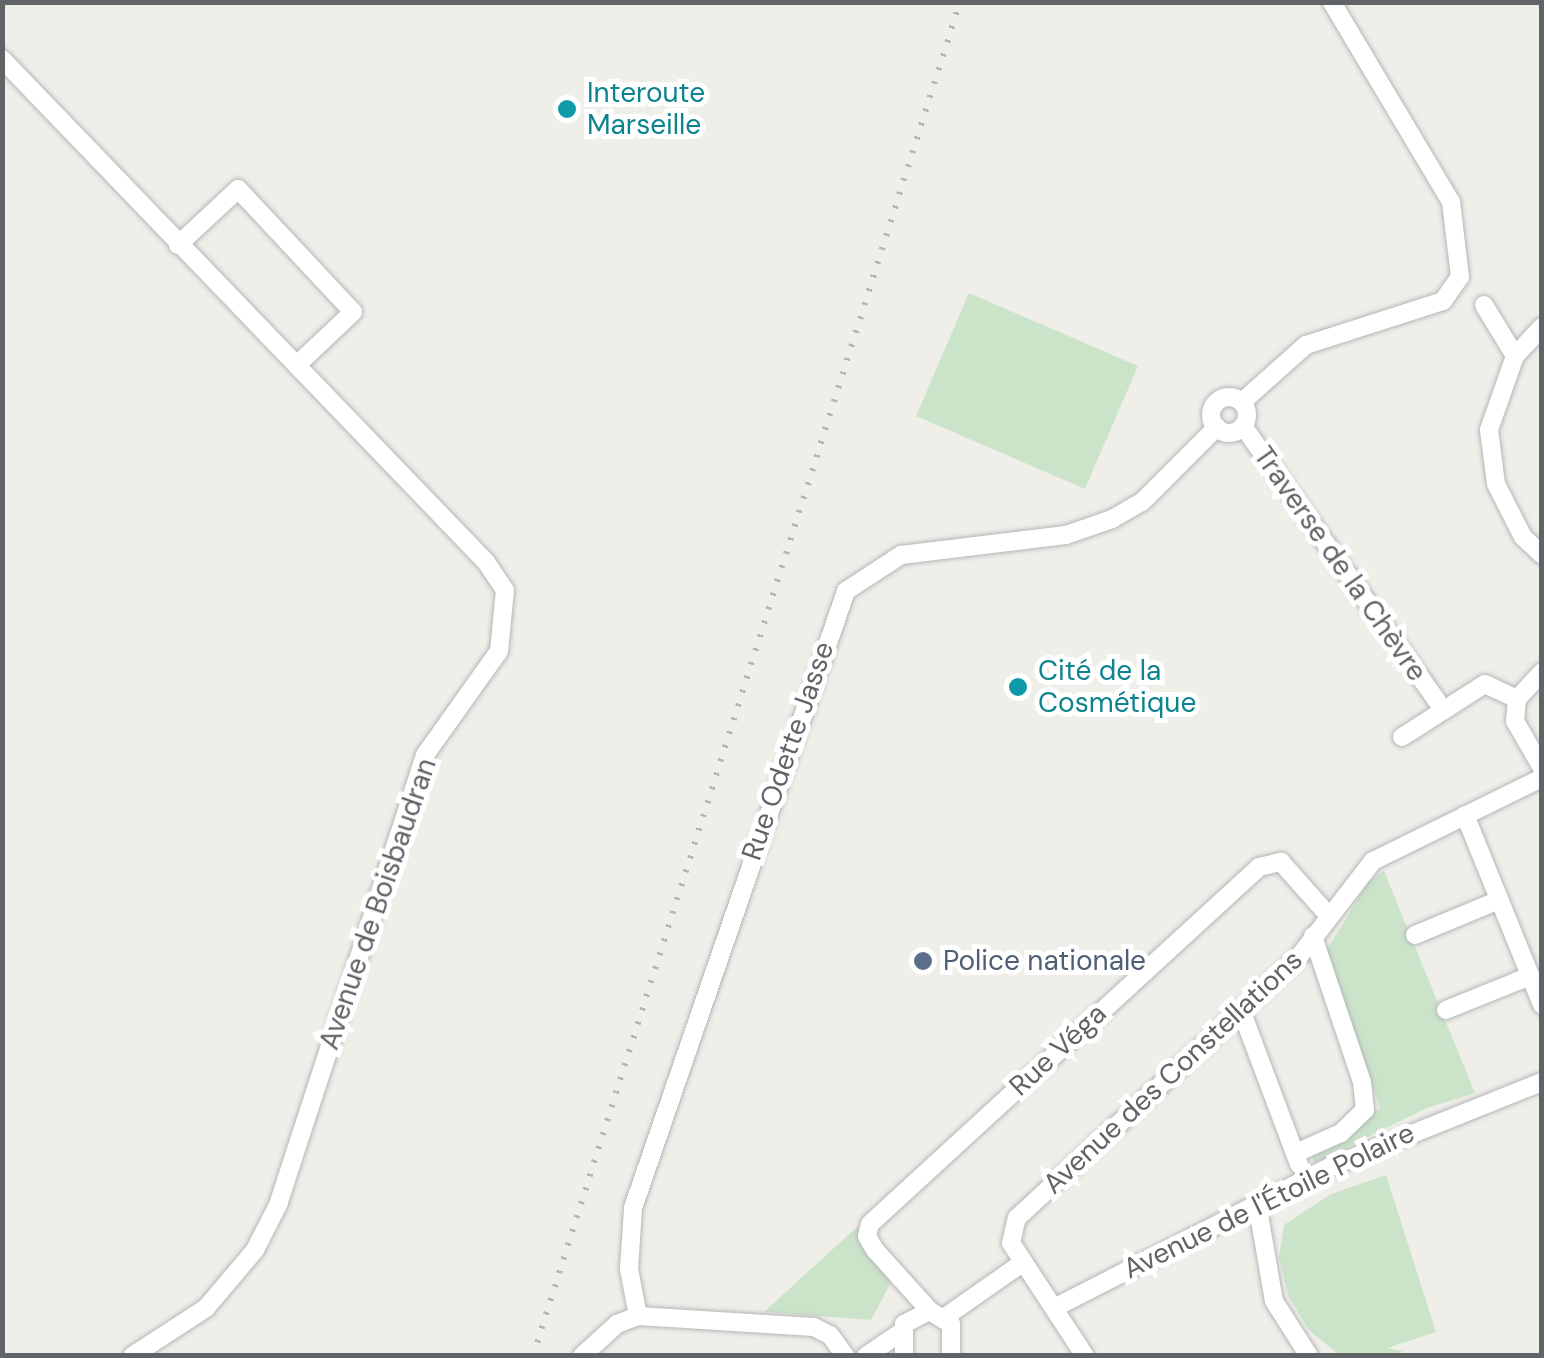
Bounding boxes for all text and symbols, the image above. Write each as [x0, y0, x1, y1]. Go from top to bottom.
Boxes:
place label: Interoute Marseille [587, 76, 705, 142]
marker: Interoute Marseille [556, 98, 578, 120]
street label: Traverse de la Chèvre [1246, 440, 1434, 688]
street label: Rue Odette Jasse [735, 637, 841, 865]
place label: Cité de la Cosmétique [1038, 654, 1196, 720]
marker: Cité de la Cosmétique [1007, 676, 1029, 698]
street label: Avenue de Boisbaudran [312, 754, 444, 1054]
street label: Avenue des Constellations [1036, 943, 1310, 1201]
place label: Police nationale [943, 944, 1146, 978]
marker: Police nationale [912, 950, 934, 972]
street label: Rue Véga [1003, 997, 1113, 1103]
street label: Avenue de l'Étoile Polaire [1118, 1116, 1420, 1286]

